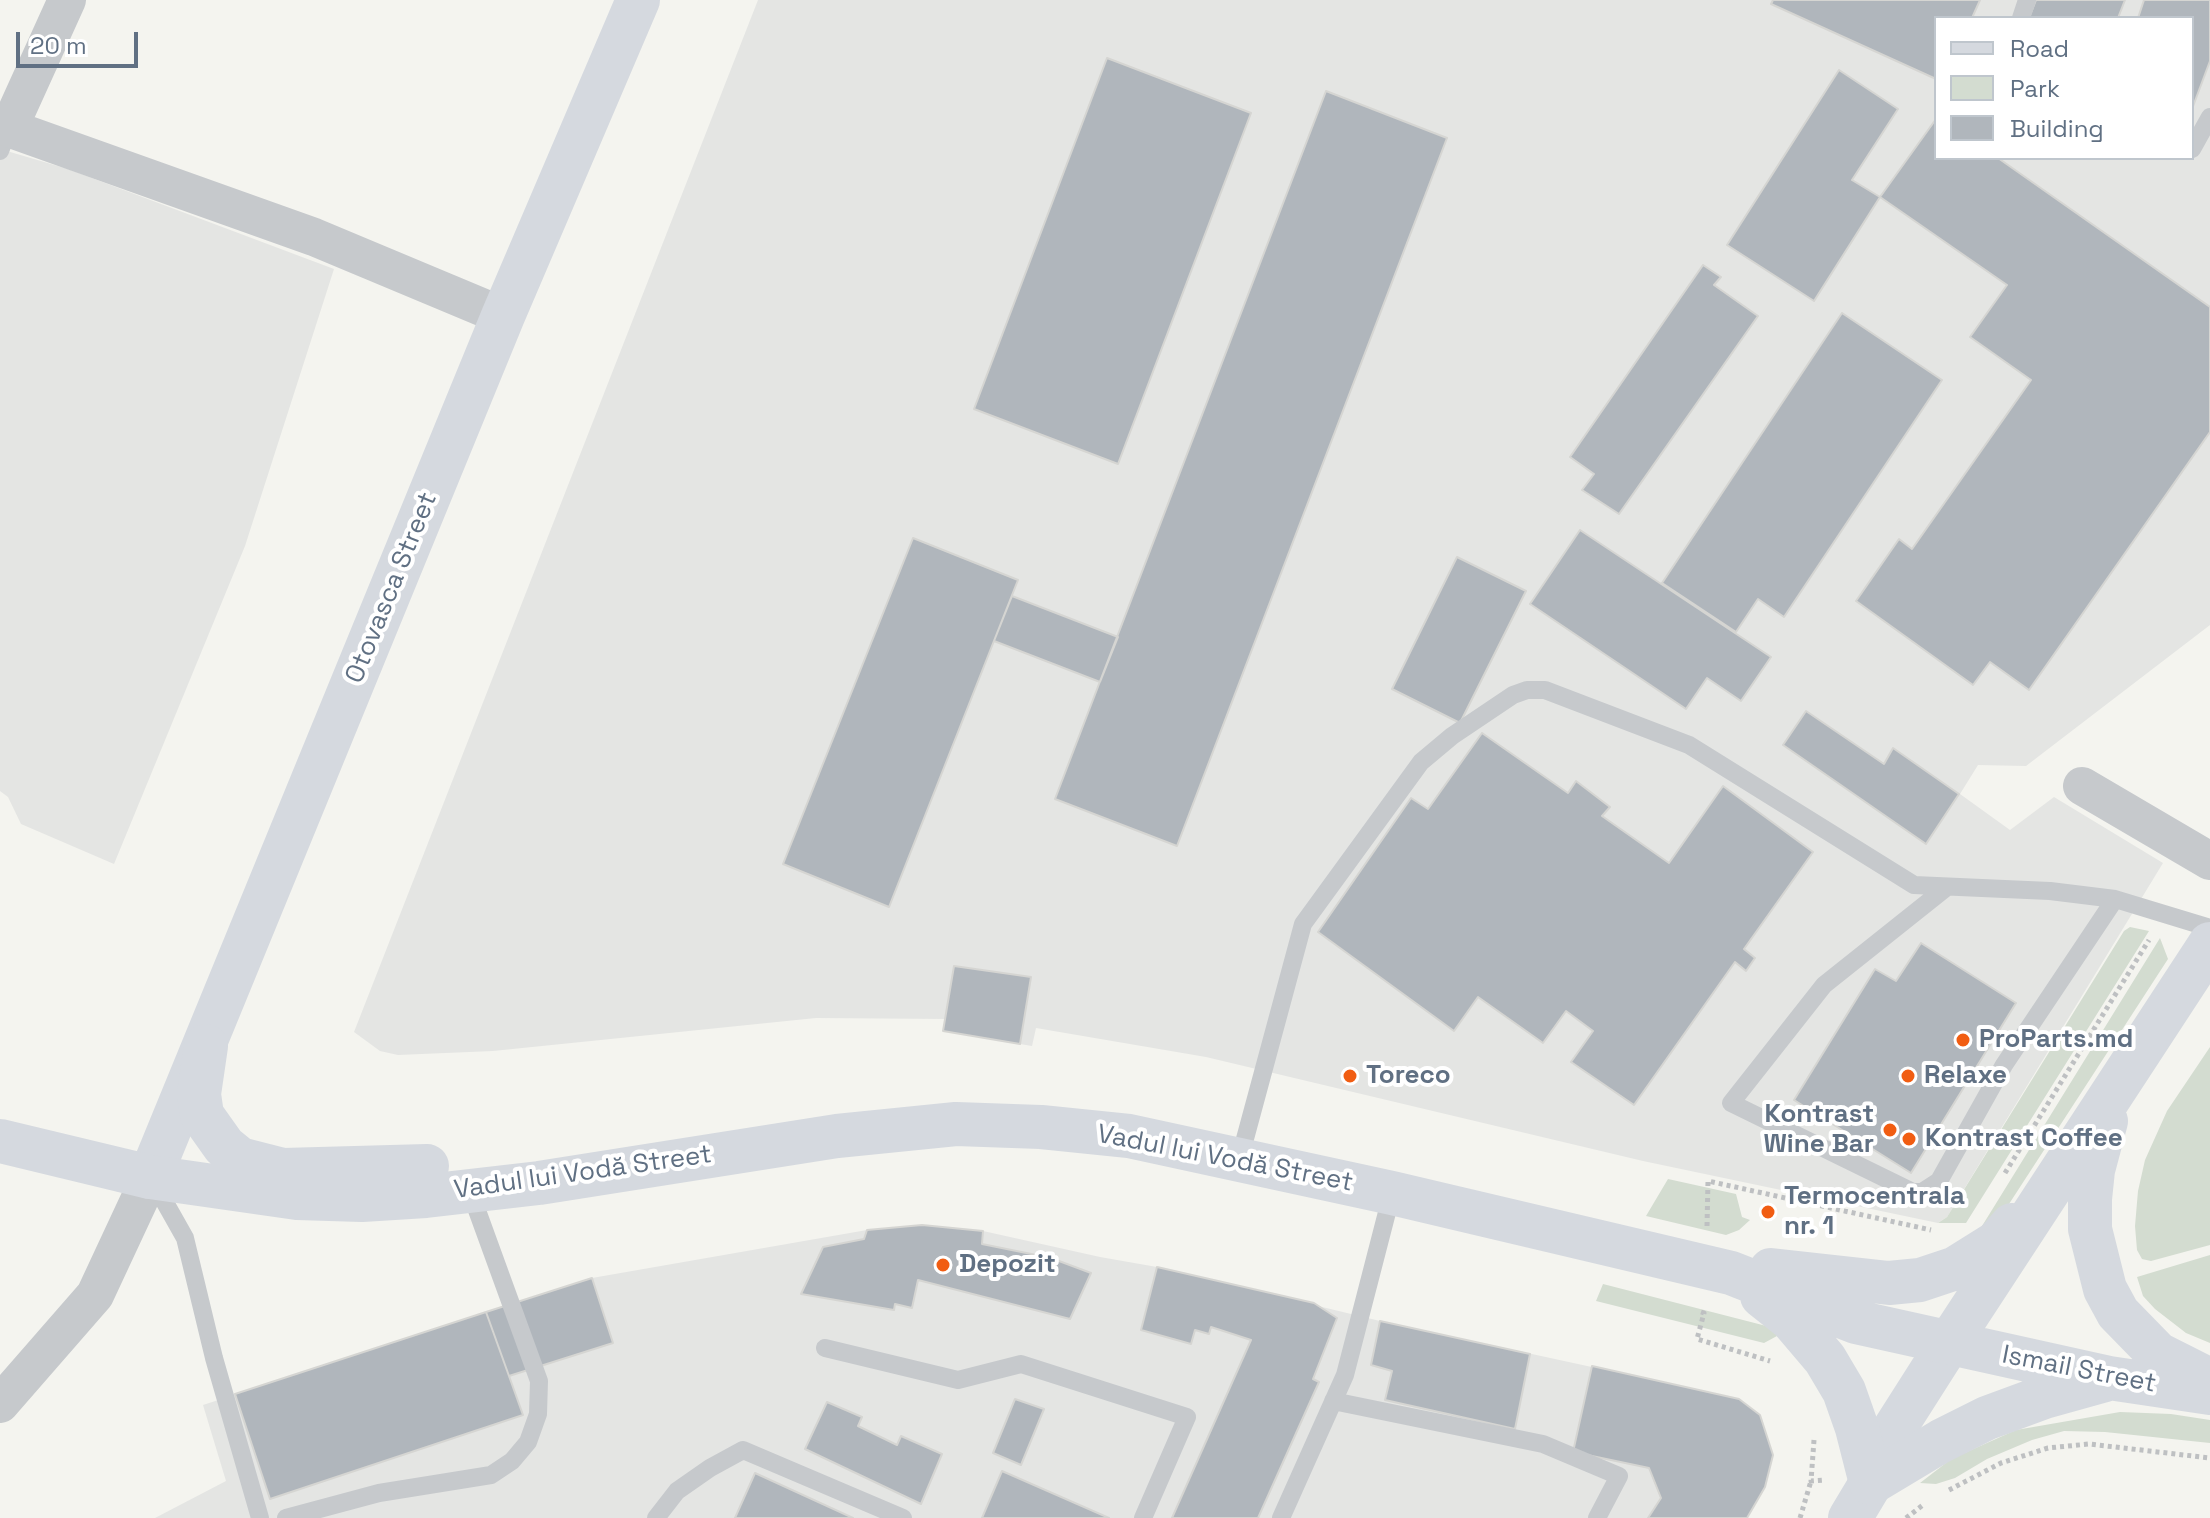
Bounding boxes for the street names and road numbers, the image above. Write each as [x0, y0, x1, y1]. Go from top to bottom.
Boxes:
street label: Otovasca Street [339, 488, 445, 688]
street label: Vadul lui Vodă Street [1094, 1119, 1356, 1199]
street label: Vadul lui Vodă Street [452, 1139, 714, 1207]
street label: Ismail Street [1999, 1340, 2159, 1400]

